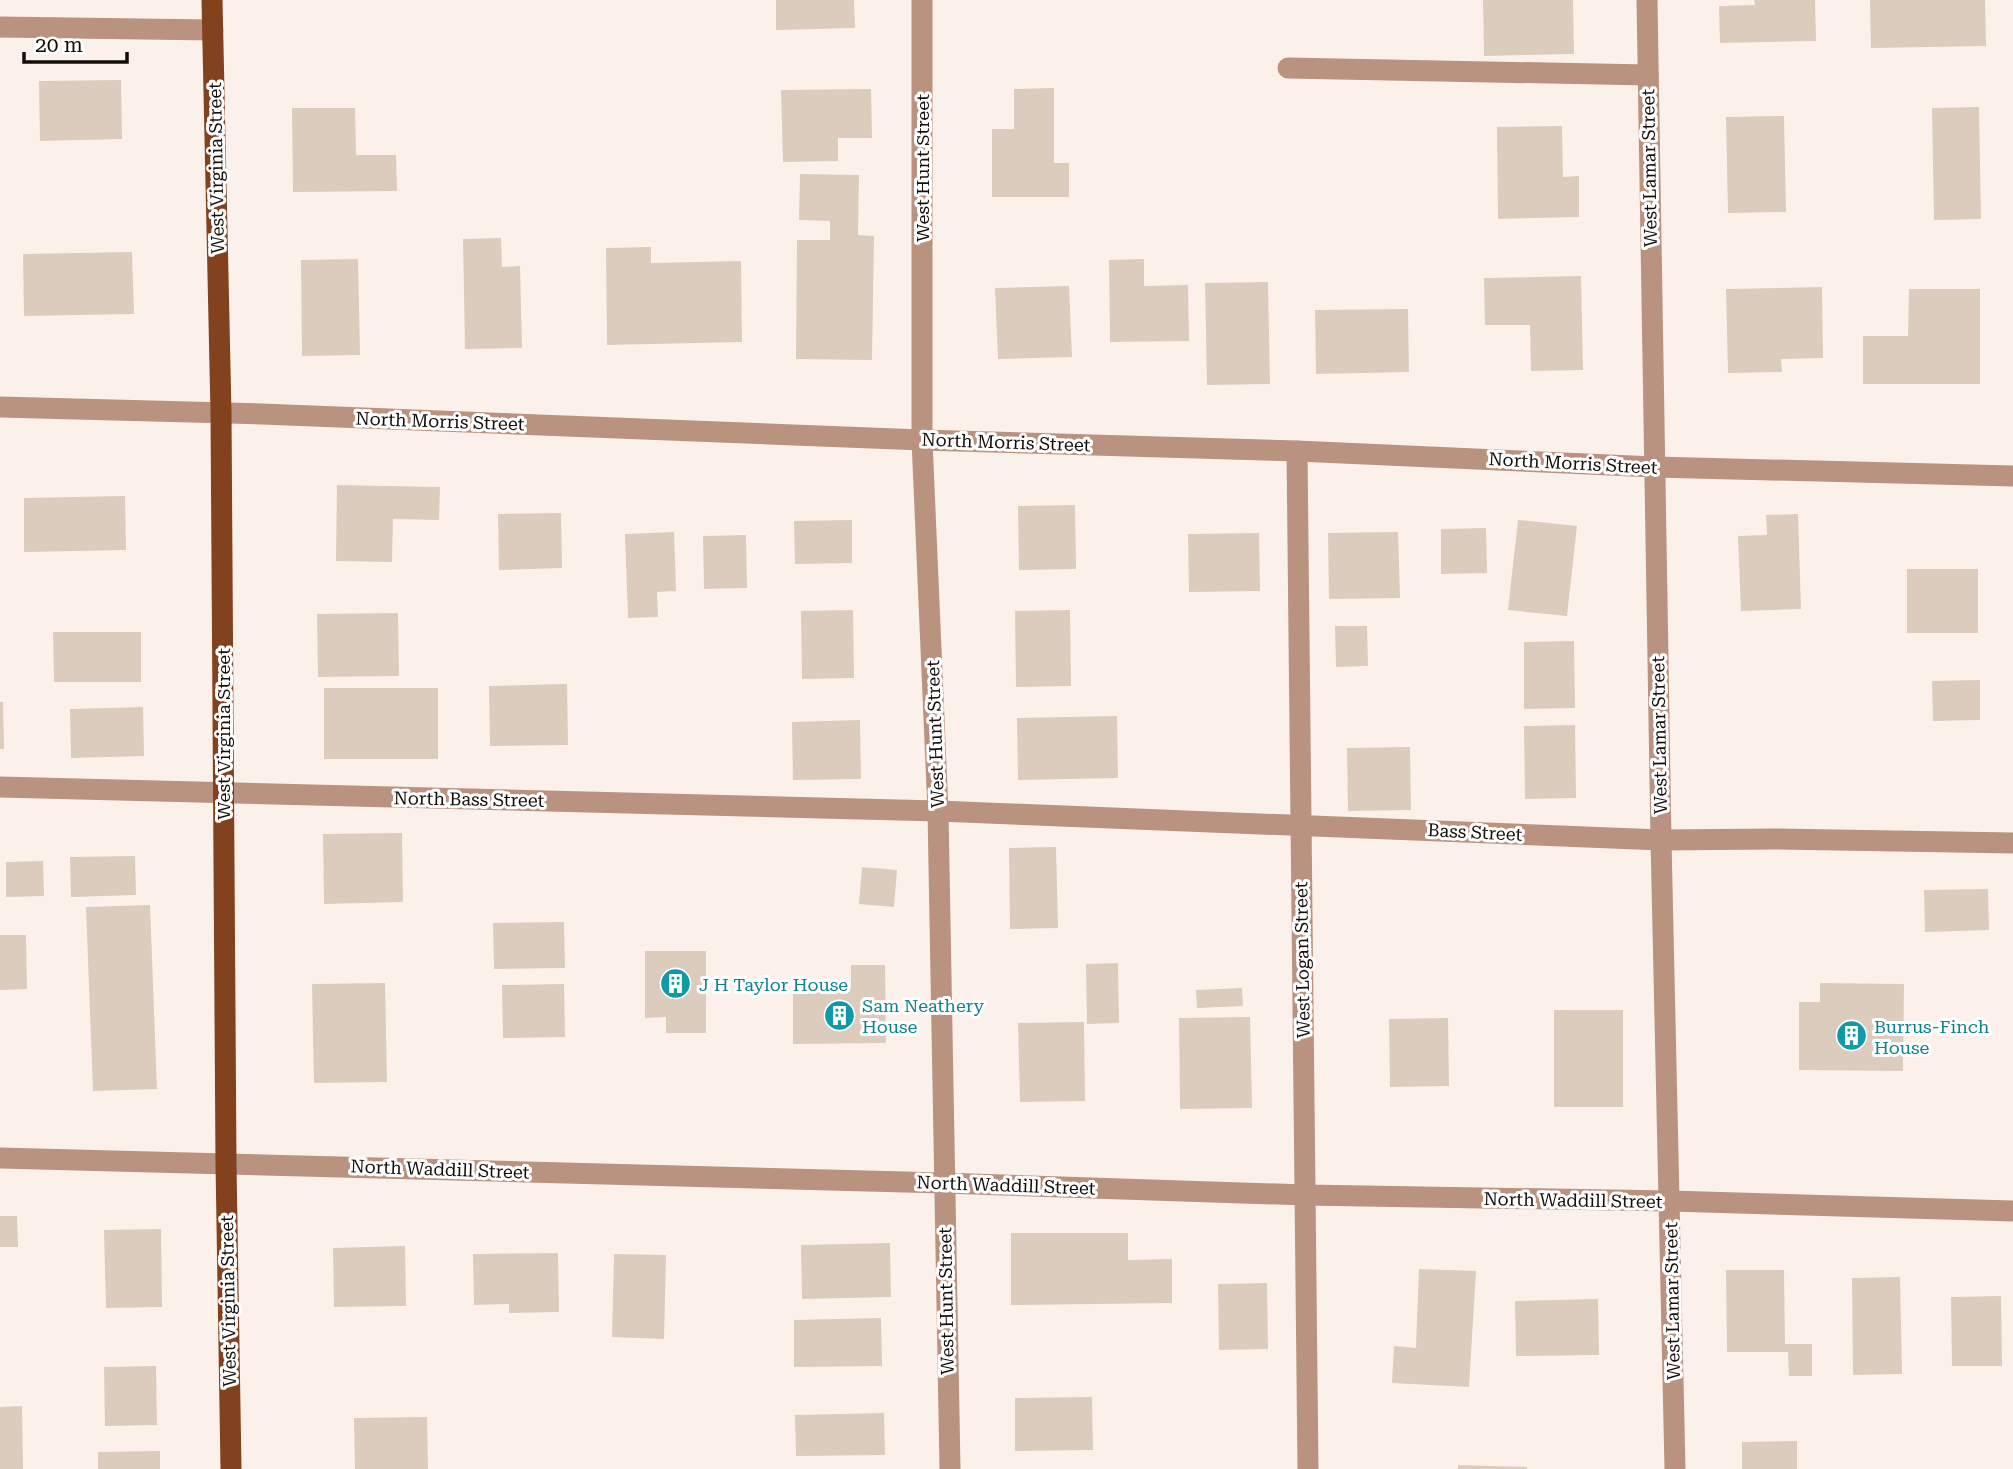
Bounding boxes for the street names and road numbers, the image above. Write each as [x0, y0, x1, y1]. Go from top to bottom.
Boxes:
street label: West Virginia Street [204, 82, 228, 254]
street label: West Lamar Street [1637, 89, 1661, 247]
street label: West Hunt Street [912, 94, 933, 242]
street label: North Morris Street [355, 408, 525, 434]
street label: North Morris Street [921, 429, 1091, 455]
street label: North Morris Street [1488, 448, 1658, 478]
street label: West Virginia Street [213, 648, 234, 820]
street label: West Lamar Street [1647, 656, 1671, 814]
street label: West Hunt Street [922, 659, 948, 808]
street label: North Bass Street [393, 787, 545, 811]
street label: Bass Street [1427, 819, 1523, 845]
street label: West Logan Street [1290, 881, 1314, 1039]
street label: North Waddill Street [350, 1155, 530, 1183]
street label: North Waddill Street [916, 1171, 1096, 1199]
street label: North Waddill Street [1483, 1188, 1663, 1212]
street label: West Virginia Street [216, 1215, 240, 1387]
street label: West Lamar Street [1660, 1222, 1684, 1380]
street label: West Hunt Street [934, 1227, 958, 1375]

